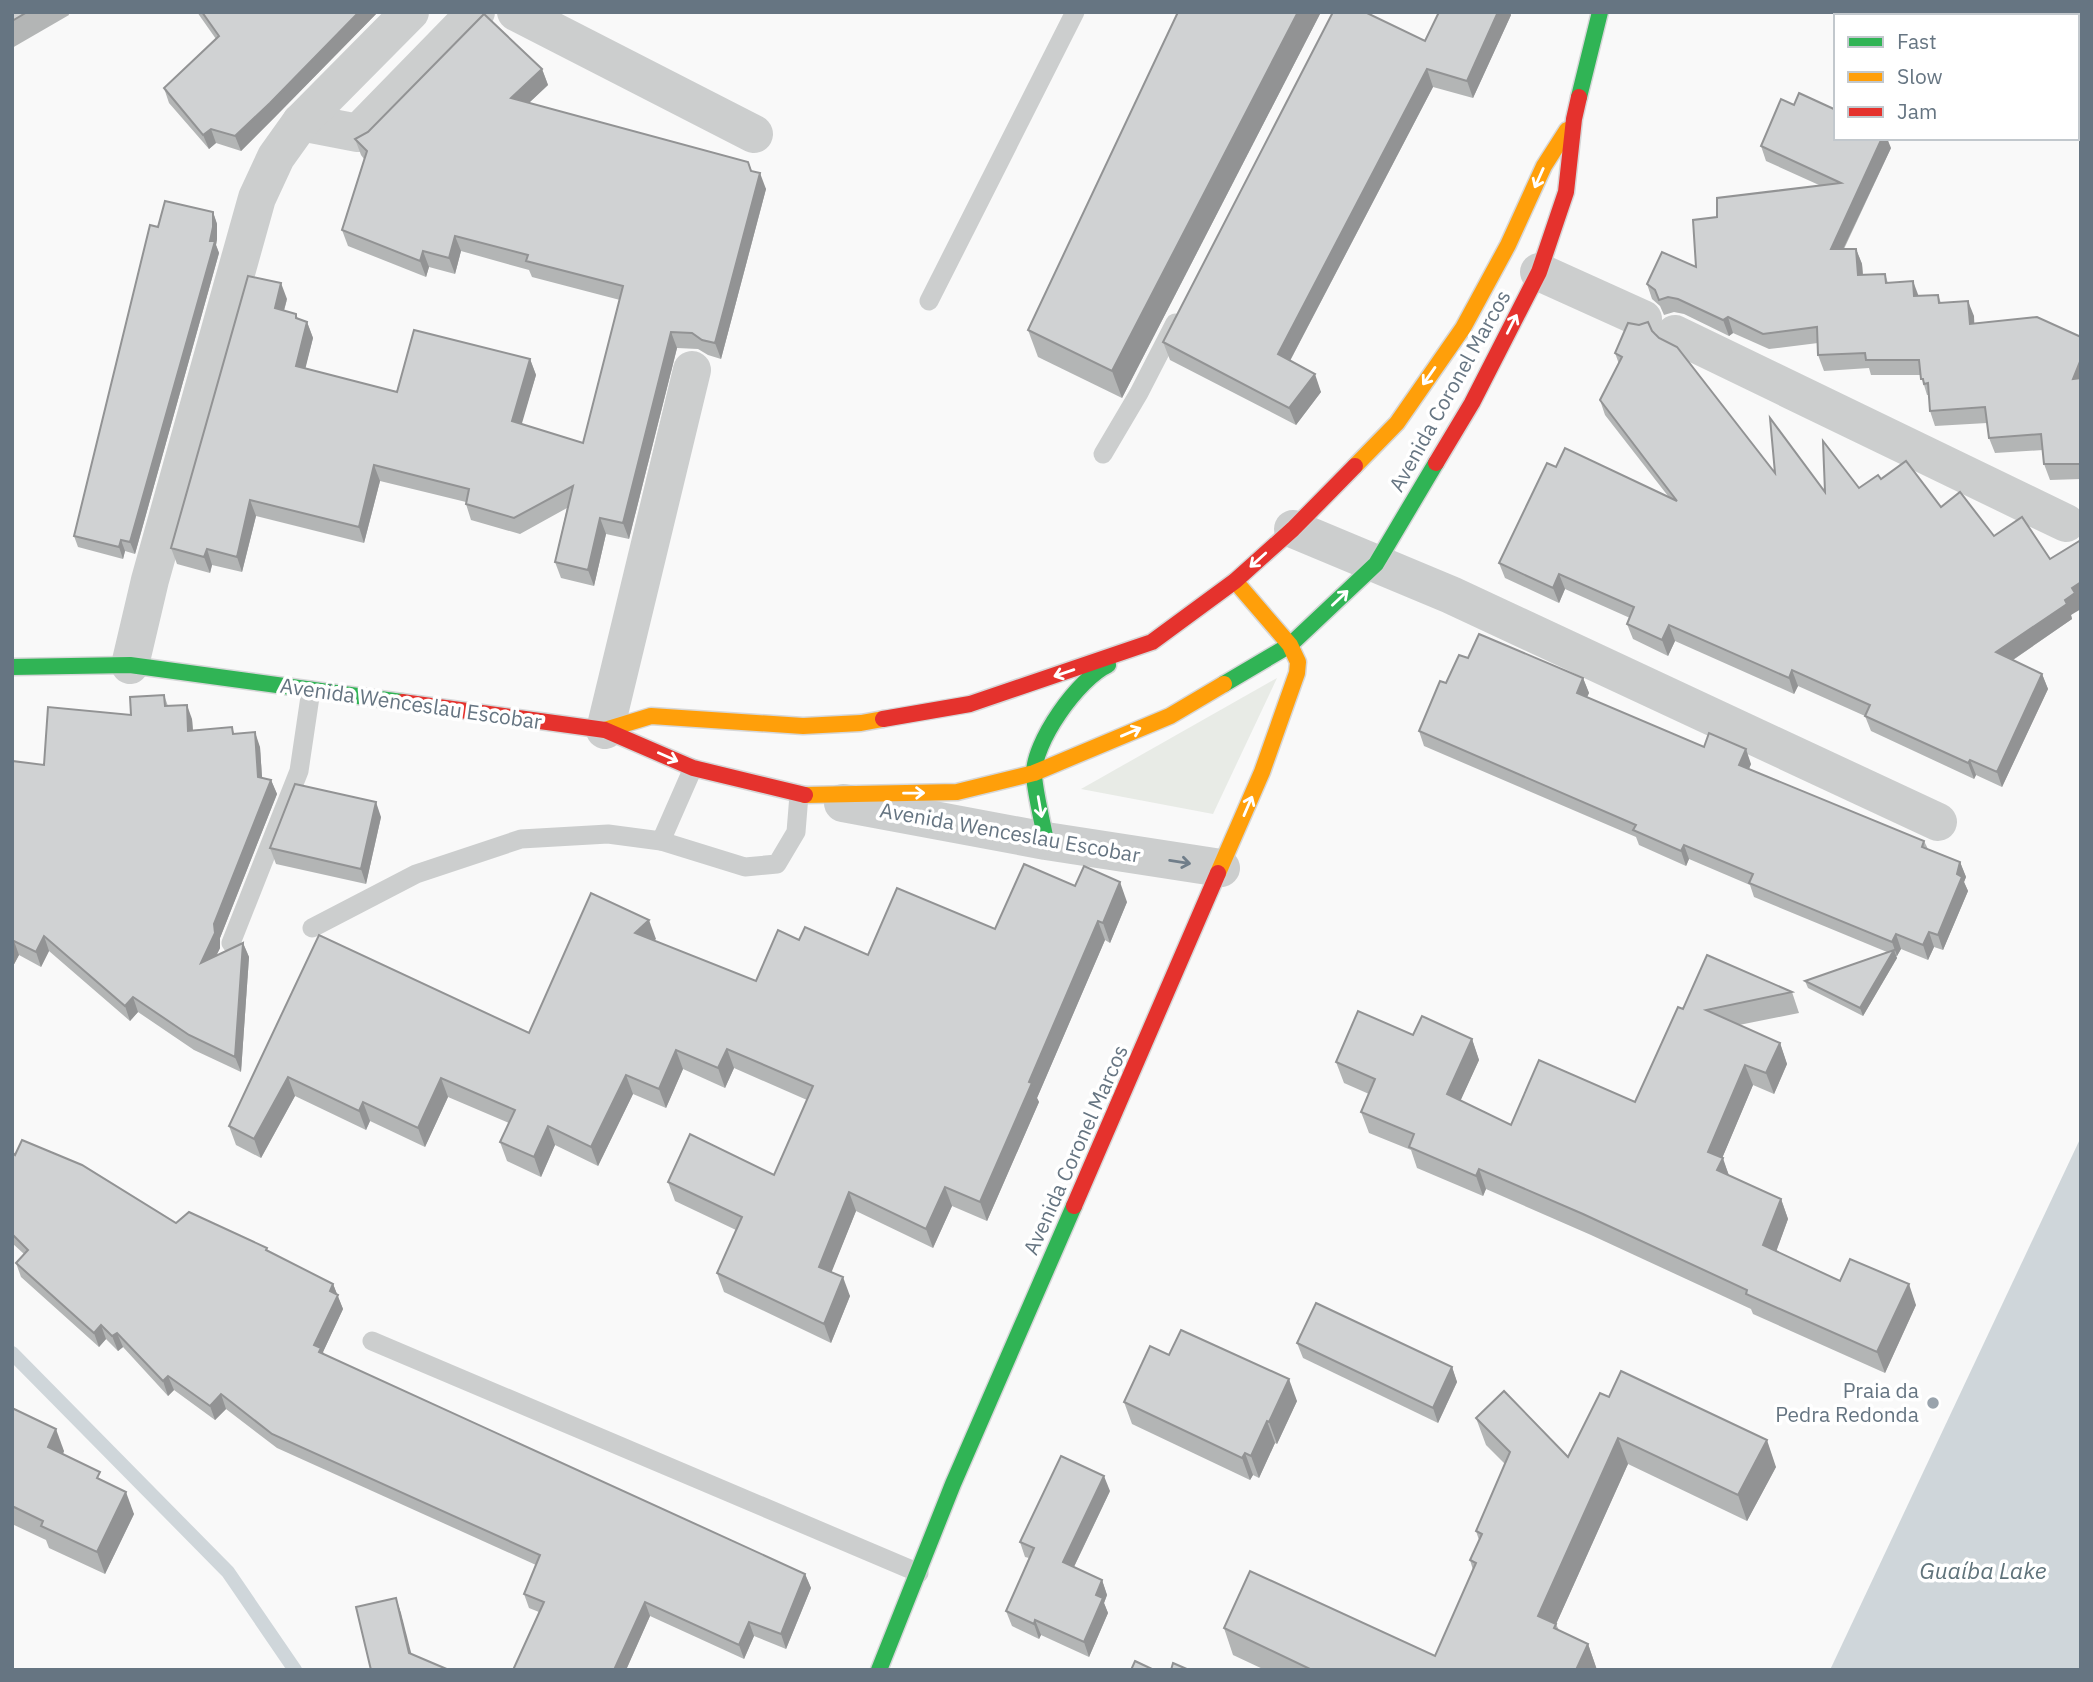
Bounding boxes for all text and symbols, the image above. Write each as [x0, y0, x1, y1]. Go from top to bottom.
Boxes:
legend [1834, 14, 2079, 140]
text: Fast [1897, 27, 1937, 55]
text: Slow [1897, 62, 1943, 90]
text: Jam [1897, 97, 1937, 125]
one-way arrow [1532, 167, 1545, 188]
street label: Avenida Coronel Marcos [1382, 285, 1516, 497]
one-way arrow [1506, 314, 1520, 335]
one-way arrow [1422, 366, 1436, 386]
one-way arrow [1249, 552, 1267, 568]
one-way arrow [1331, 589, 1348, 606]
one-way arrow [1053, 668, 1075, 680]
street label: Avenida Wenceslau Escobar [279, 671, 544, 735]
one-way arrow [1120, 725, 1142, 738]
one-way arrow [657, 751, 678, 764]
one-way arrow [903, 786, 926, 800]
street label: Avenida Wenceslau Escobar [878, 795, 1143, 869]
one-way arrow [1034, 795, 1047, 818]
one-way arrow [1242, 795, 1255, 817]
one-way arrow [1168, 856, 1191, 869]
street label: Avenida Coronel Marcos [1016, 1040, 1134, 1259]
place label: Praia da Pedra Redonda [1775, 1376, 1919, 1428]
marker: Praia da Pedra Redonda [1925, 1395, 1941, 1411]
water label: Guaíba Lake [1919, 1555, 2047, 1585]

